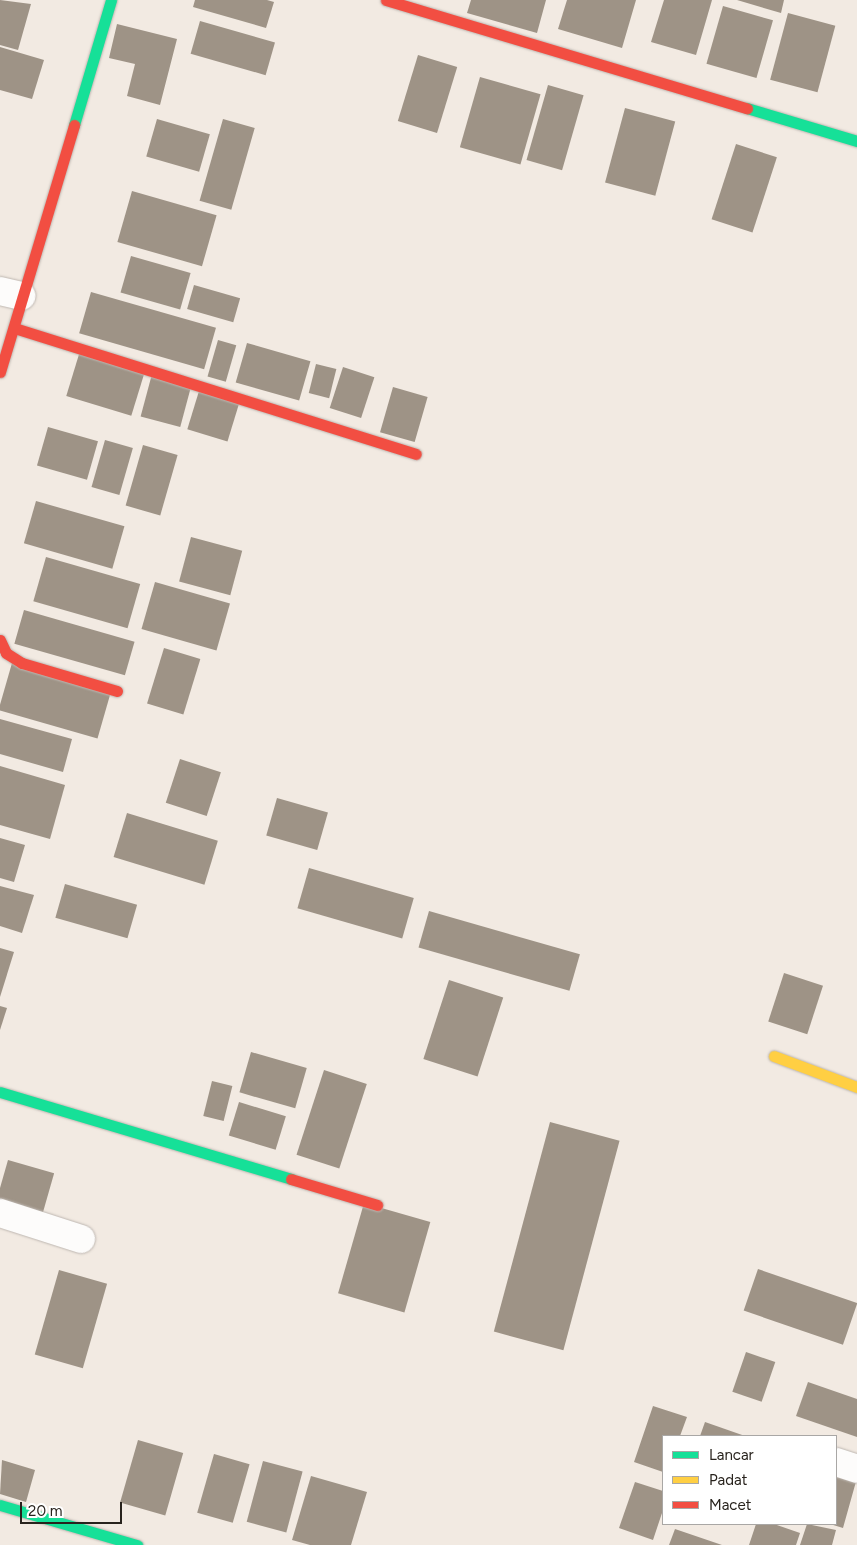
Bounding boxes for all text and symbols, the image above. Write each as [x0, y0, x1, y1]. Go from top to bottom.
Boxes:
legend [662, 1435, 837, 1525]
text: Lancar [709, 1446, 754, 1464]
text: Padat [709, 1471, 747, 1489]
scale bar [22, 1492, 125, 1524]
text: Macet [709, 1496, 751, 1514]
text: 20 m [28, 1502, 62, 1520]

